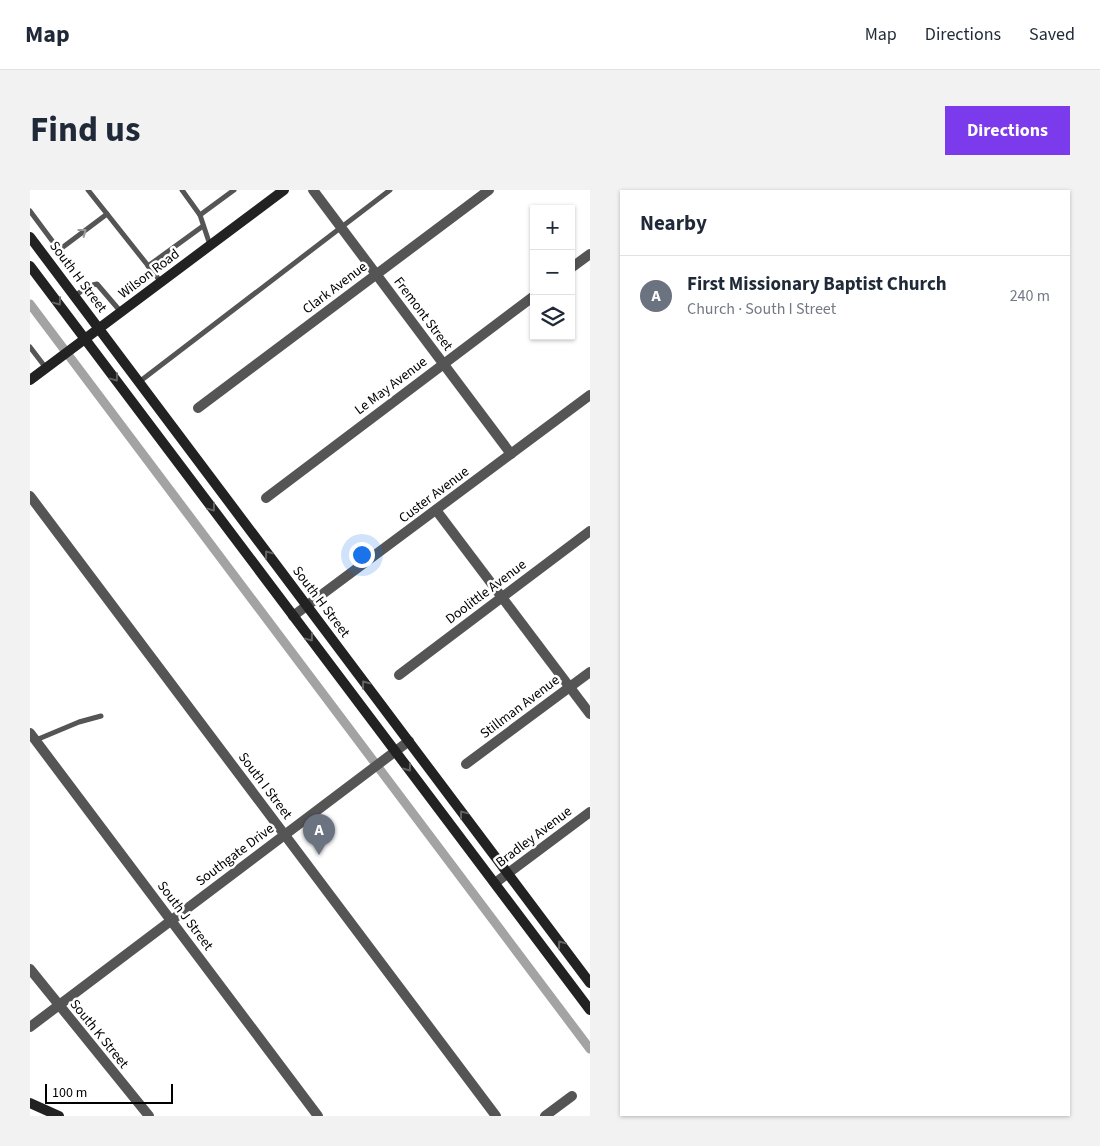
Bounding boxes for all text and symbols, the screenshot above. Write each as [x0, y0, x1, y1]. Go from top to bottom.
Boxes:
text: Map [25, 17, 70, 52]
text: Map [865, 22, 897, 47]
text: Directions [925, 22, 1001, 47]
text: Saved [1029, 22, 1075, 47]
text: Find us [30, 105, 140, 155]
button: Directions [945, 106, 1070, 155]
map controls [530, 205, 575, 340]
button: + [530, 205, 575, 250]
text: Nearby [640, 208, 707, 238]
one-way arrow [77, 230, 86, 238]
street label: South H Street [44, 237, 112, 317]
street label: Wilson Road [114, 244, 184, 304]
button: − [530, 250, 575, 295]
street label: Clark Avenue [298, 257, 372, 319]
text: First Missionary Baptist Church [687, 271, 947, 298]
street label: Fremont Street [389, 273, 458, 355]
text: A [651, 285, 661, 307]
text: 240 m [1010, 285, 1050, 307]
button: layers [530, 295, 575, 340]
one-way arrow [52, 296, 60, 305]
text: Church · South I Street [687, 298, 836, 320]
street label: Le May Avenue [351, 352, 431, 420]
one-way arrow [109, 372, 117, 381]
street label: Custer Avenue [395, 462, 473, 528]
one-way arrow [206, 502, 215, 512]
your location [349, 542, 375, 568]
one-way arrow [265, 551, 273, 560]
street label: Doolittle Avenue [441, 555, 531, 629]
street label: South H Street [287, 562, 355, 642]
one-way arrow [304, 632, 313, 642]
street label: Stillman Avenue [476, 670, 564, 743]
one-way arrow [363, 681, 371, 690]
street label: South I Street [233, 748, 297, 824]
one-way arrow [402, 762, 411, 772]
street label: Bradley Avenue [492, 802, 576, 872]
one-way arrow [461, 811, 469, 820]
pin: A [303, 814, 335, 855]
street label: Southgate Drive [192, 819, 278, 891]
street label: South J Street [152, 877, 218, 955]
one-way arrow [558, 940, 567, 950]
street label: South K Street [65, 995, 133, 1073]
scale bar [45, 1081, 172, 1104]
text: 100 m [52, 1083, 87, 1103]

